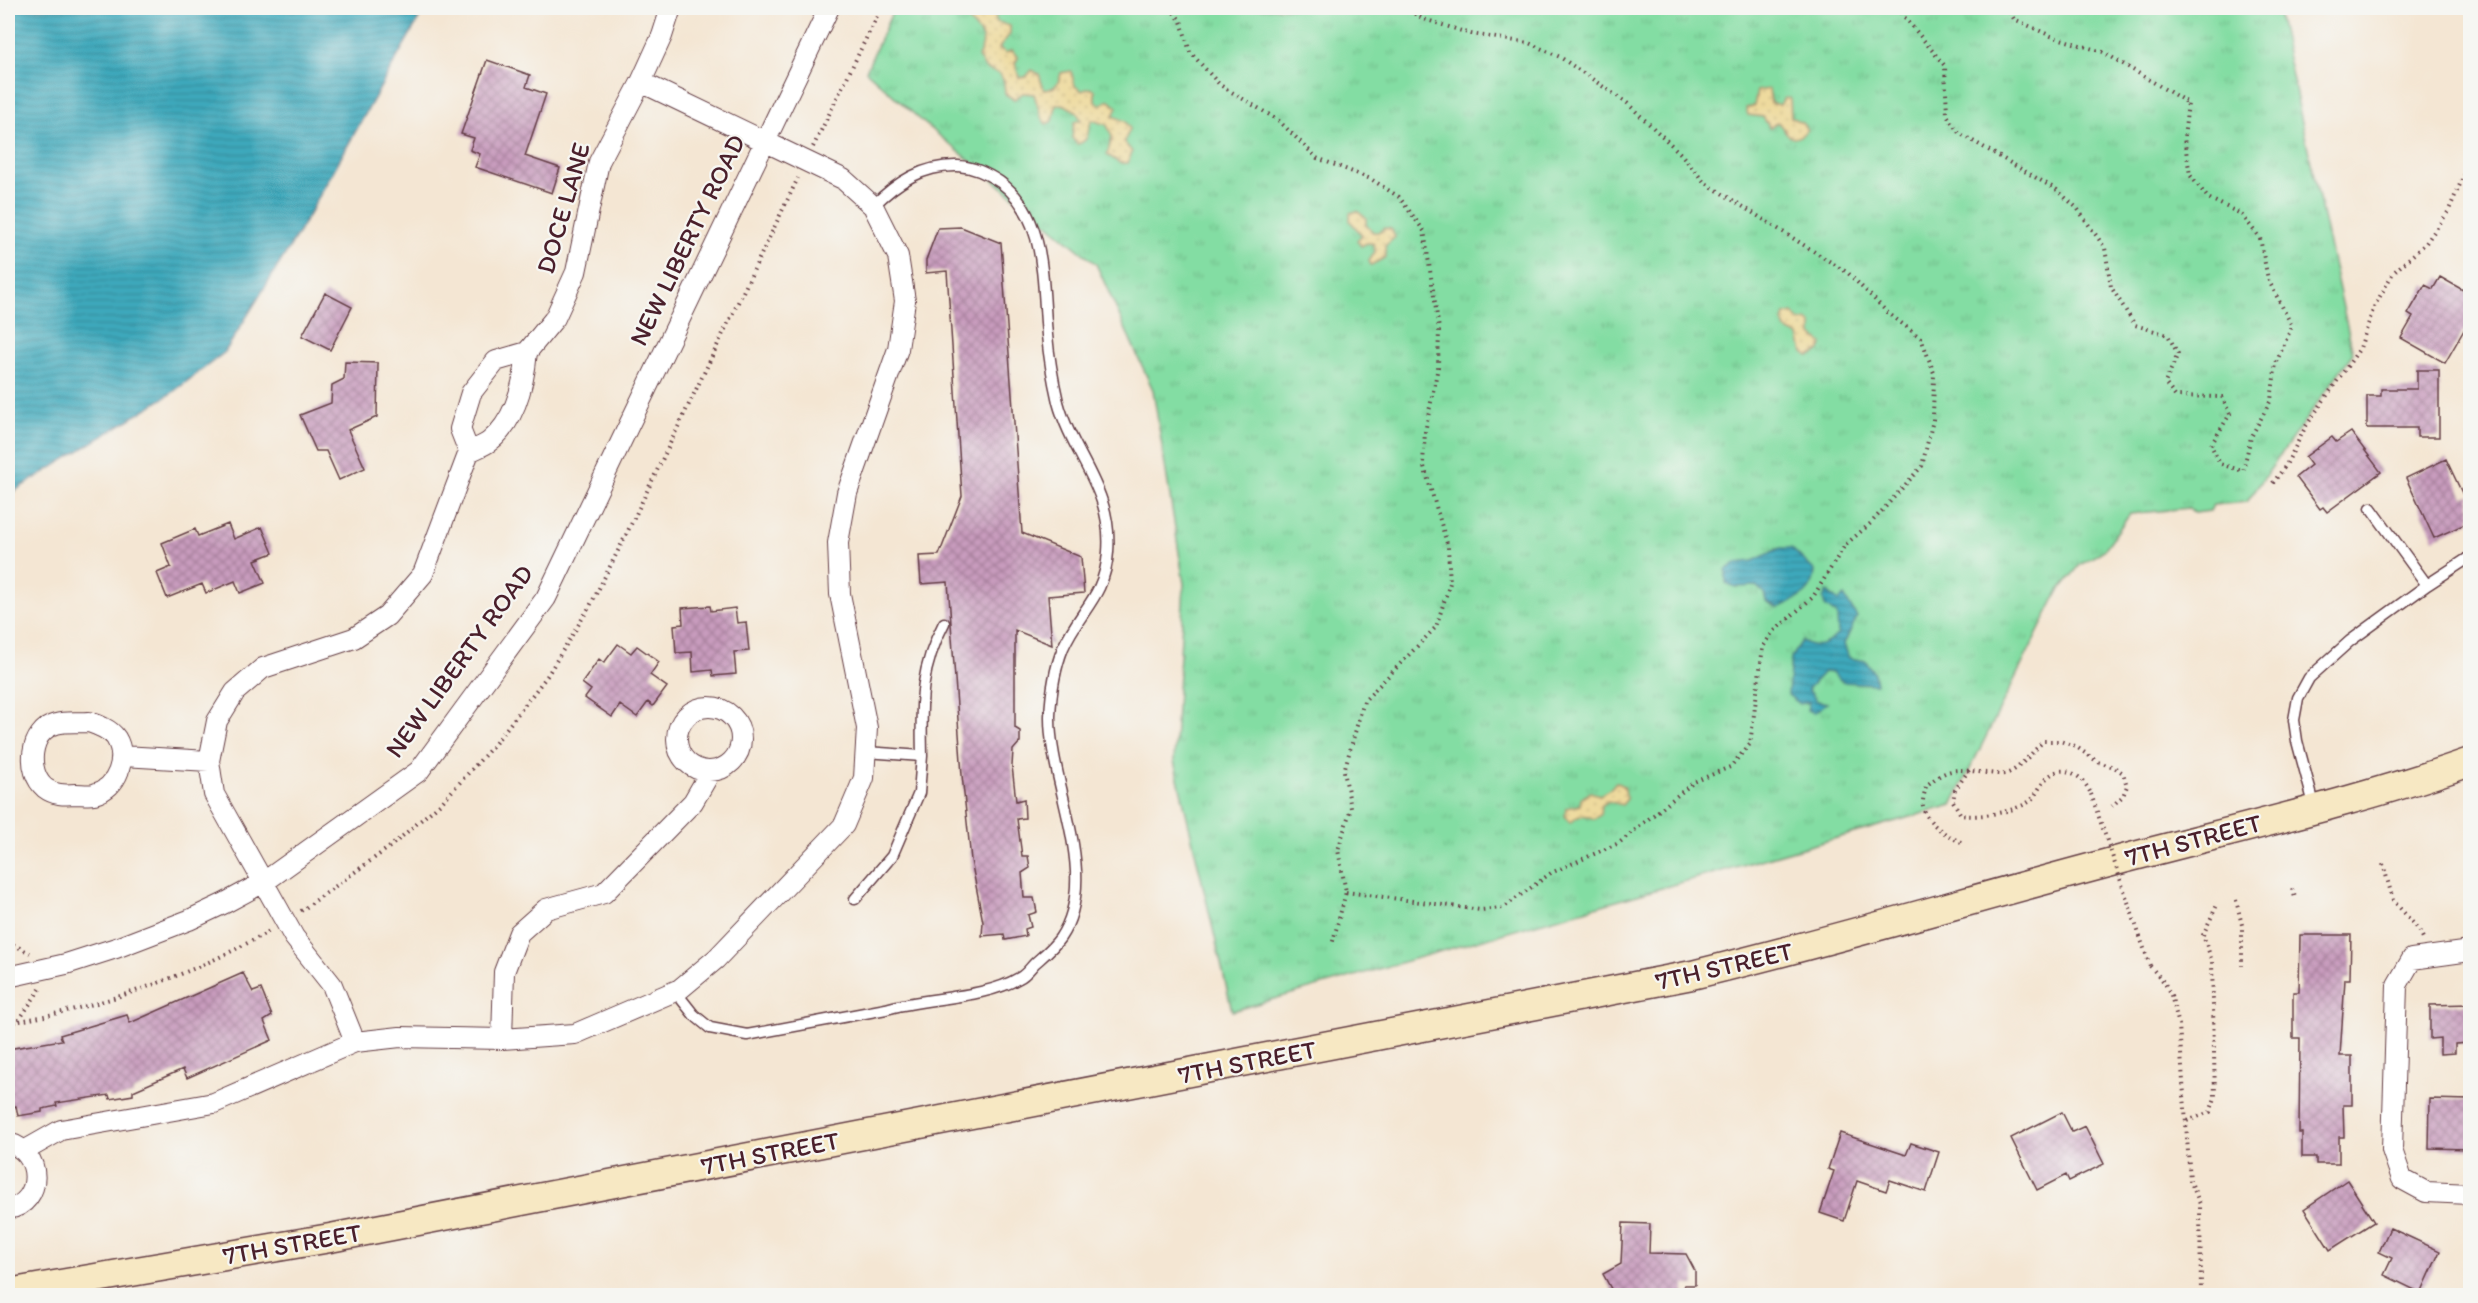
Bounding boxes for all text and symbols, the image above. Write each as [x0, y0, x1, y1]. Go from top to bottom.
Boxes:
street label: NEW LIBERTY ROAD [622, 129, 752, 351]
street label: DOCE LANE [529, 139, 597, 277]
street label: NEW LIBERTY ROAD [378, 558, 540, 764]
street label: 7TH STREET [2121, 806, 2265, 874]
street label: 7TH STREET [1652, 935, 1796, 997]
street label: 7TH STREET [1175, 1033, 1319, 1091]
street label: 7TH STREET [698, 1124, 842, 1182]
street label: 7TH STREET [220, 1216, 364, 1272]

